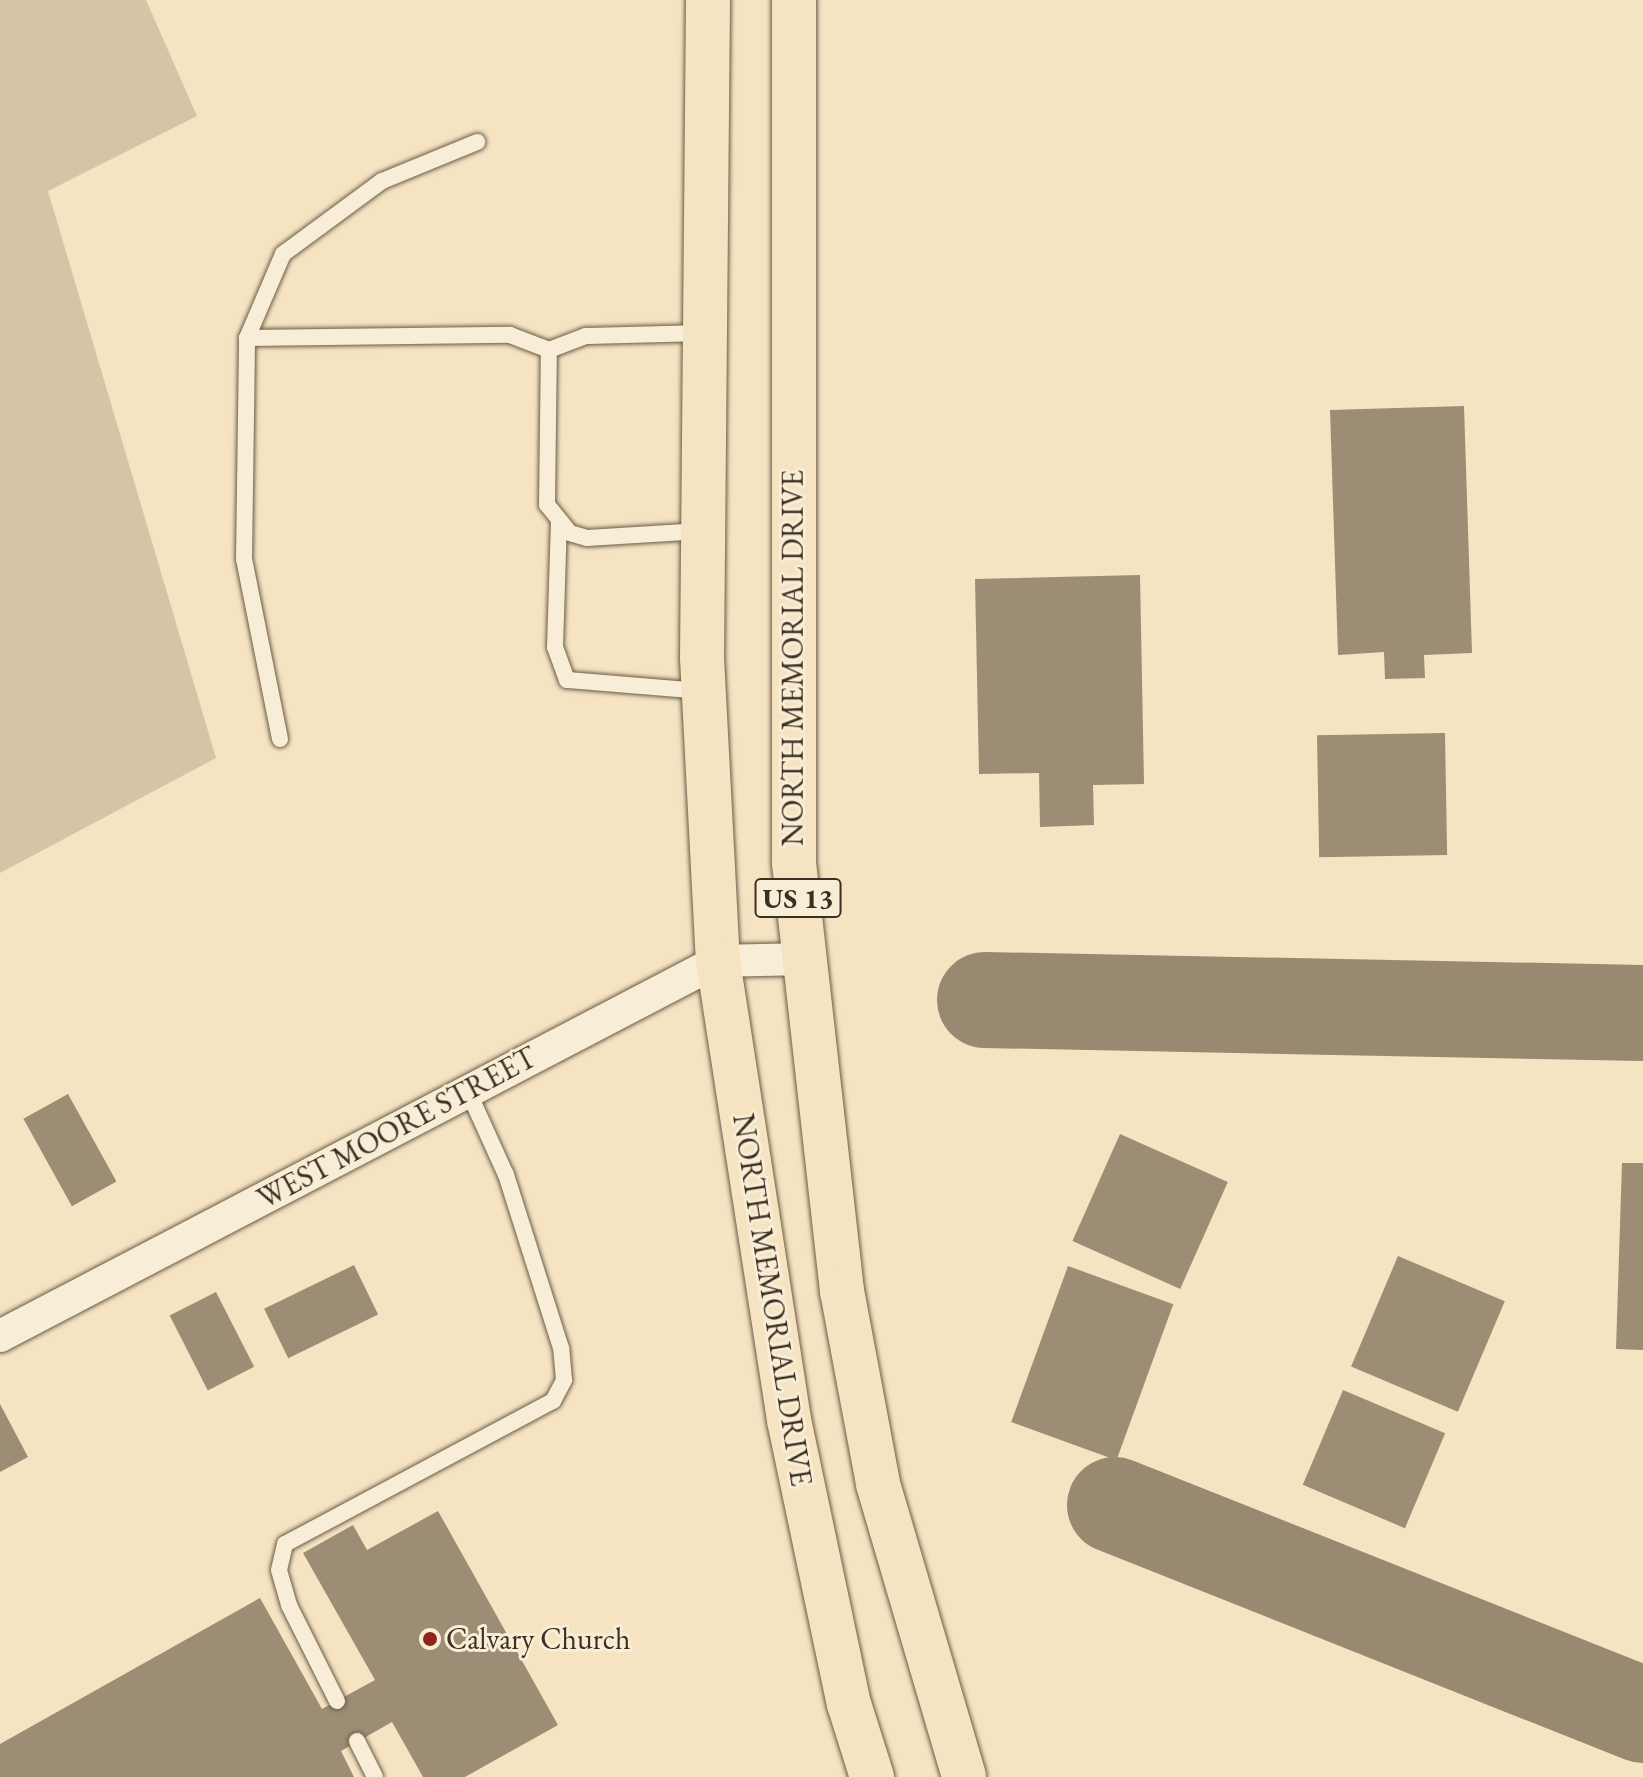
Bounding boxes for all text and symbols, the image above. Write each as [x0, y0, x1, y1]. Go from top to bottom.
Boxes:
street label: NORTH MEMORIAL DRIVE [775, 470, 811, 846]
road number: US 13 [754, 874, 842, 922]
street label: WEST MOORE STREET [251, 1039, 543, 1217]
street label: NORTH MEMORIAL DRIVE [725, 1111, 819, 1489]
place label: Calvary Church [446, 1621, 631, 1657]
marker: Calvary Church [421, 1630, 439, 1648]

